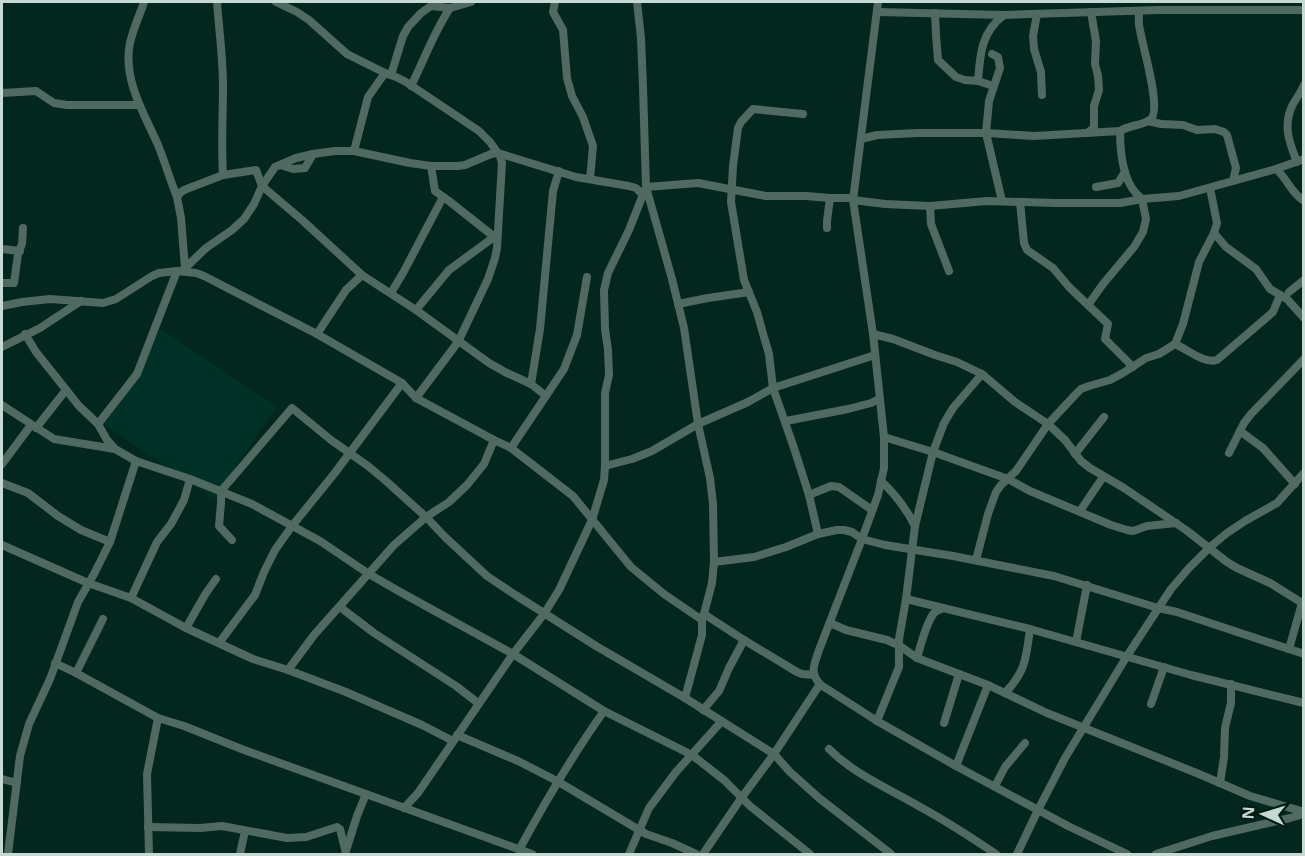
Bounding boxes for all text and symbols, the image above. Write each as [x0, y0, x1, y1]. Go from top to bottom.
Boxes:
north arrow [1233, 784, 1293, 844]
text: N [1237, 806, 1259, 820]

